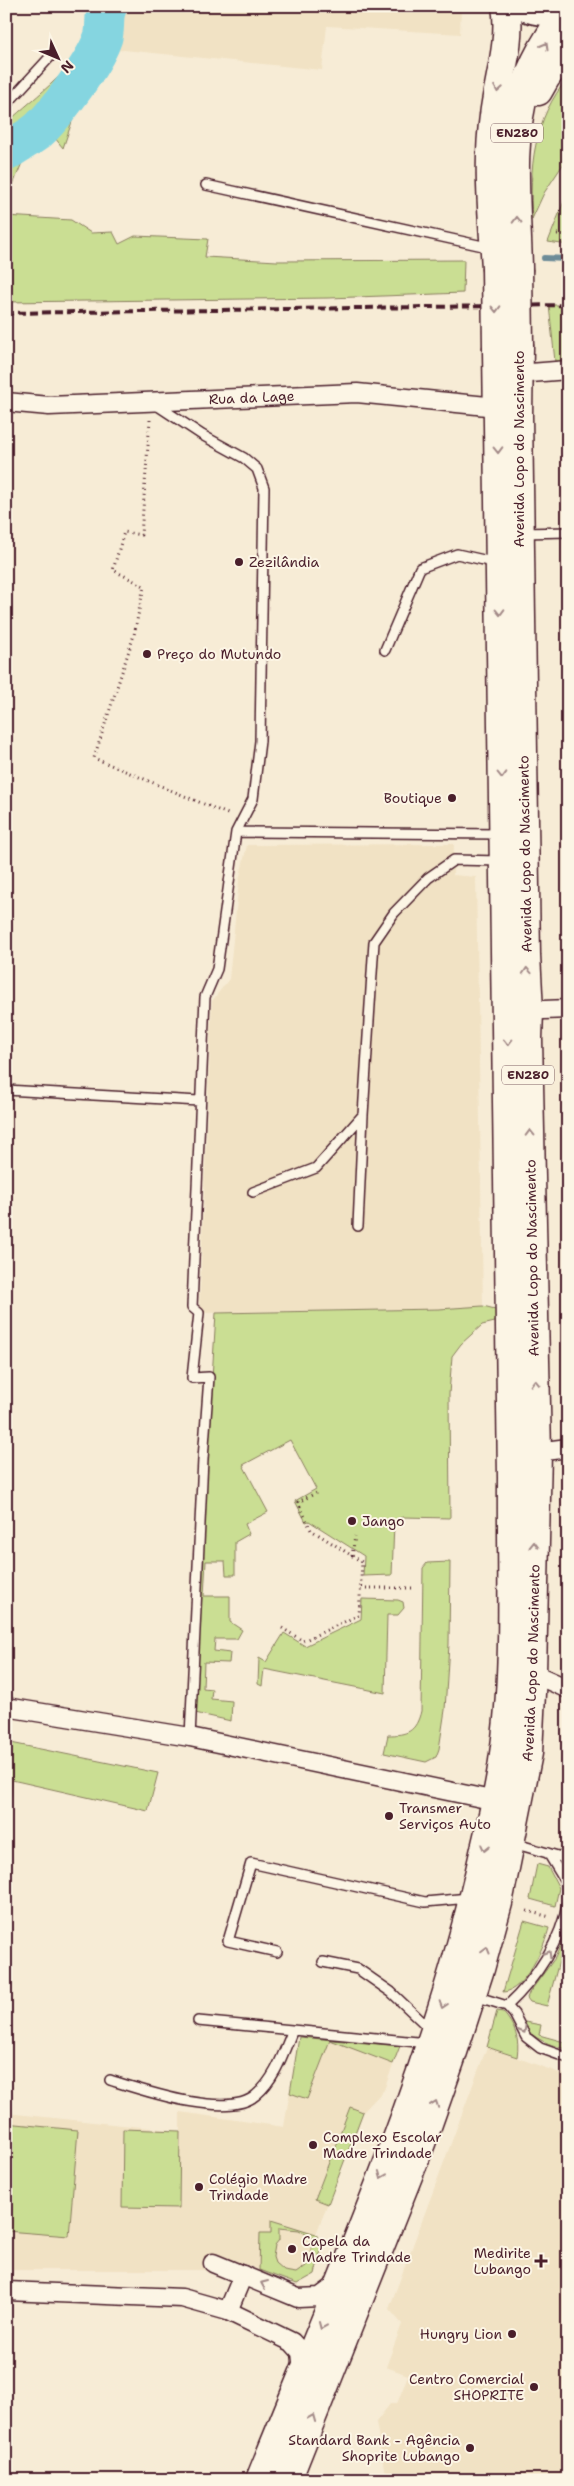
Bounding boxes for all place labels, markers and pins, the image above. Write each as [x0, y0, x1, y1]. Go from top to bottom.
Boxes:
place label: Zezilândia [249, 553, 320, 571]
marker: Zezilândia [233, 556, 245, 568]
place label: Preço do Mutundo [157, 645, 281, 663]
marker: Preço do Mutundo [141, 648, 153, 660]
place label: Boutique [384, 789, 442, 807]
marker: Boutique [446, 792, 458, 804]
place label: Jango [362, 1512, 404, 1530]
marker: Jango [346, 1515, 358, 1527]
place label: Transmer Serviços Auto [399, 1799, 491, 1833]
marker: Transmer Serviços Auto [383, 1810, 395, 1822]
place label: Complexo Escolar Madre Trindade [323, 2128, 442, 2162]
marker: Complexo Escolar Madre Trindade [307, 2139, 319, 2151]
place label: Colégio Madre Trindade [209, 2170, 308, 2204]
marker: Colégio Madre Trindade [193, 2181, 205, 2193]
place label: Capela da Madre Trindade [302, 2232, 411, 2266]
marker: Capela da Madre Trindade [286, 2243, 298, 2255]
place label: Medirite Lubango [474, 2244, 531, 2278]
marker: Medirite Lubango [535, 2255, 547, 2267]
place label: Hungry Lion [420, 2325, 502, 2343]
marker: Hungry Lion [506, 2328, 518, 2340]
place label: Centro Comercial SHOPRITE [409, 2370, 525, 2404]
marker: Centro Comercial SHOPRITE [528, 2381, 540, 2393]
place label: Standard Bank - Agência Shoprite Lubango [288, 2431, 460, 2465]
marker: Standard Bank - Agência Shoprite Lubango [464, 2442, 476, 2454]

